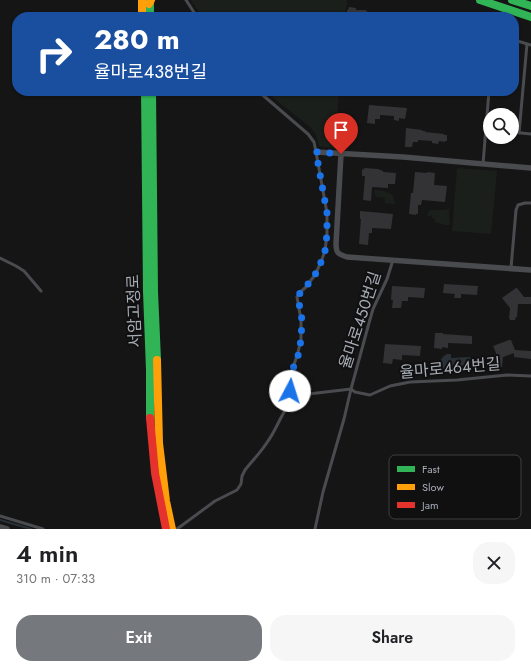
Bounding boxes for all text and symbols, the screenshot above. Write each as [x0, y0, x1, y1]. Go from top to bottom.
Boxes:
text: 280 m [94, 19, 180, 60]
icon: right [28, 28, 80, 80]
text: 율마로438번길 [94, 59, 207, 85]
map controls [483, 108, 519, 144]
button: search [483, 108, 519, 144]
pin [324, 113, 358, 154]
icon: arrive [330, 119, 352, 141]
street label: 율마로450번길 [333, 268, 387, 372]
street label: 서암고정로 [121, 274, 147, 348]
street label: 율마로464번길 [398, 352, 502, 384]
position arrow [269, 370, 311, 412]
legend [389, 455, 521, 519]
text: Fast [422, 461, 440, 477]
text: Slow [422, 479, 444, 495]
text: Jam [420, 497, 439, 513]
text: 4 min [16, 536, 78, 571]
button: close [473, 542, 515, 584]
text: 310 m · 07:33 [16, 569, 95, 588]
button: Exit [16, 615, 262, 661]
button: Share [270, 615, 515, 661]

